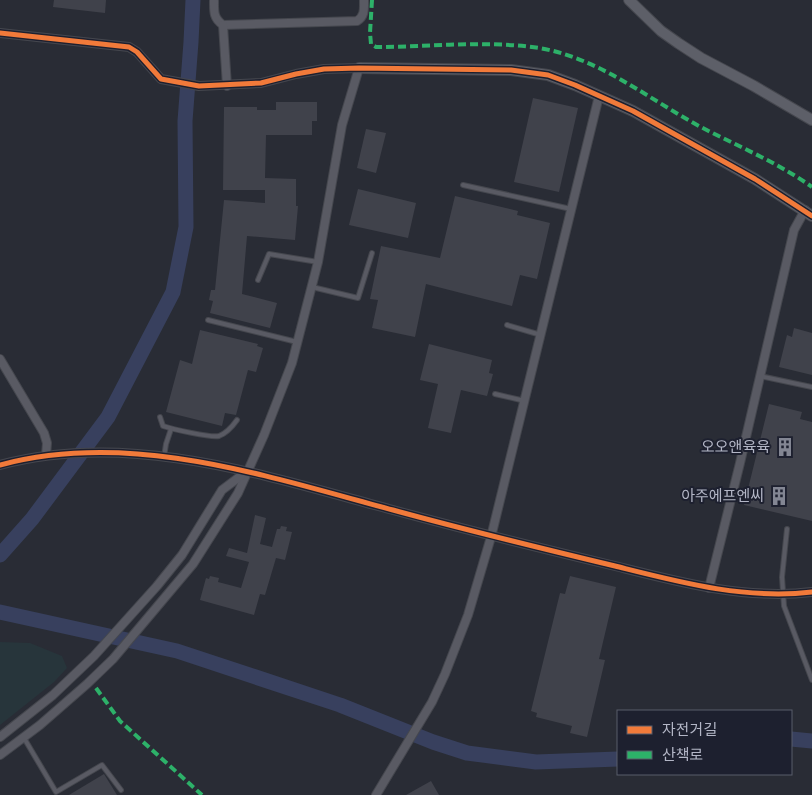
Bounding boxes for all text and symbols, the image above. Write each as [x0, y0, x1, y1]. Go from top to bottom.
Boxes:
building icon: 오오앤육육 [774, 436, 796, 458]
place label: 오오앤육육 [701, 438, 770, 456]
building icon: 아주에프엔씨 [768, 485, 790, 507]
place label: 아주에프엔씨 [681, 487, 764, 505]
legend [617, 710, 792, 775]
text: 자전거길 [662, 721, 717, 739]
text: 산책로 [662, 746, 703, 764]

